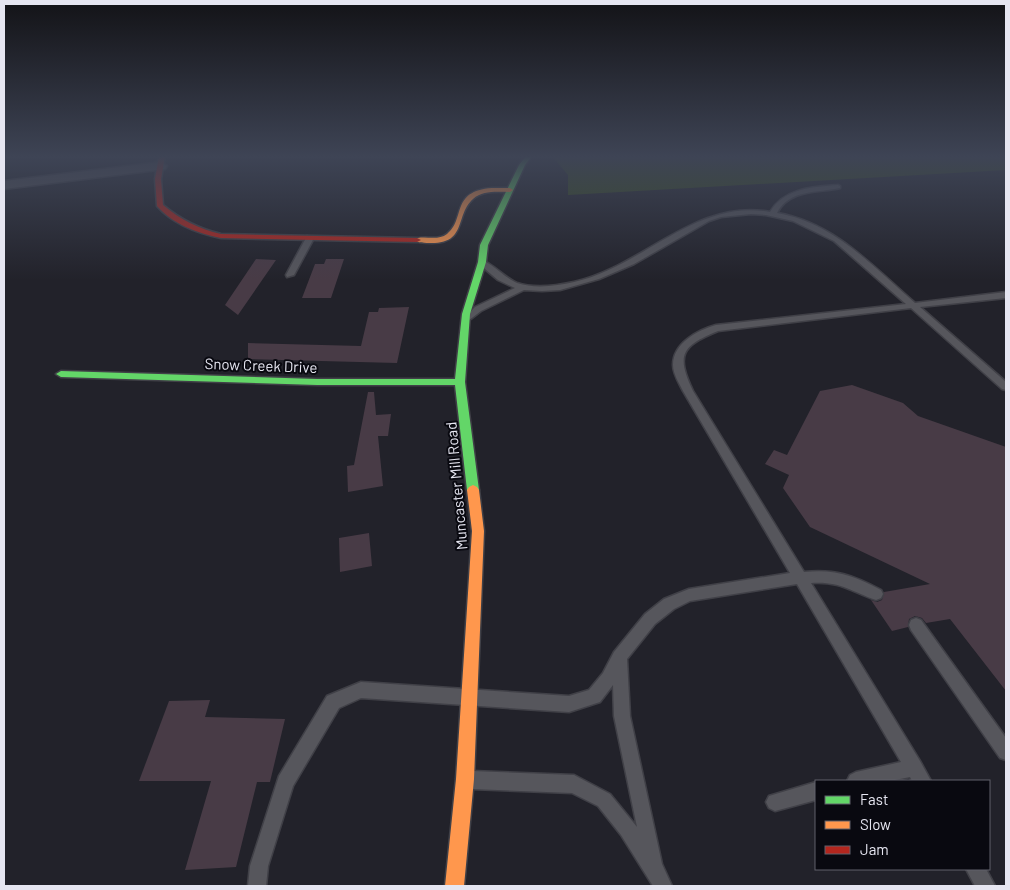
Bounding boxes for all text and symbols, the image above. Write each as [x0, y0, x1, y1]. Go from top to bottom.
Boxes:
street label: Snow Creek Drive [204, 354, 318, 376]
street label: Muncaster Mill Road [441, 421, 471, 551]
legend [815, 780, 990, 870]
text: Fast [860, 790, 888, 808]
text: Slow [860, 815, 891, 833]
text: Jam [860, 840, 889, 858]

